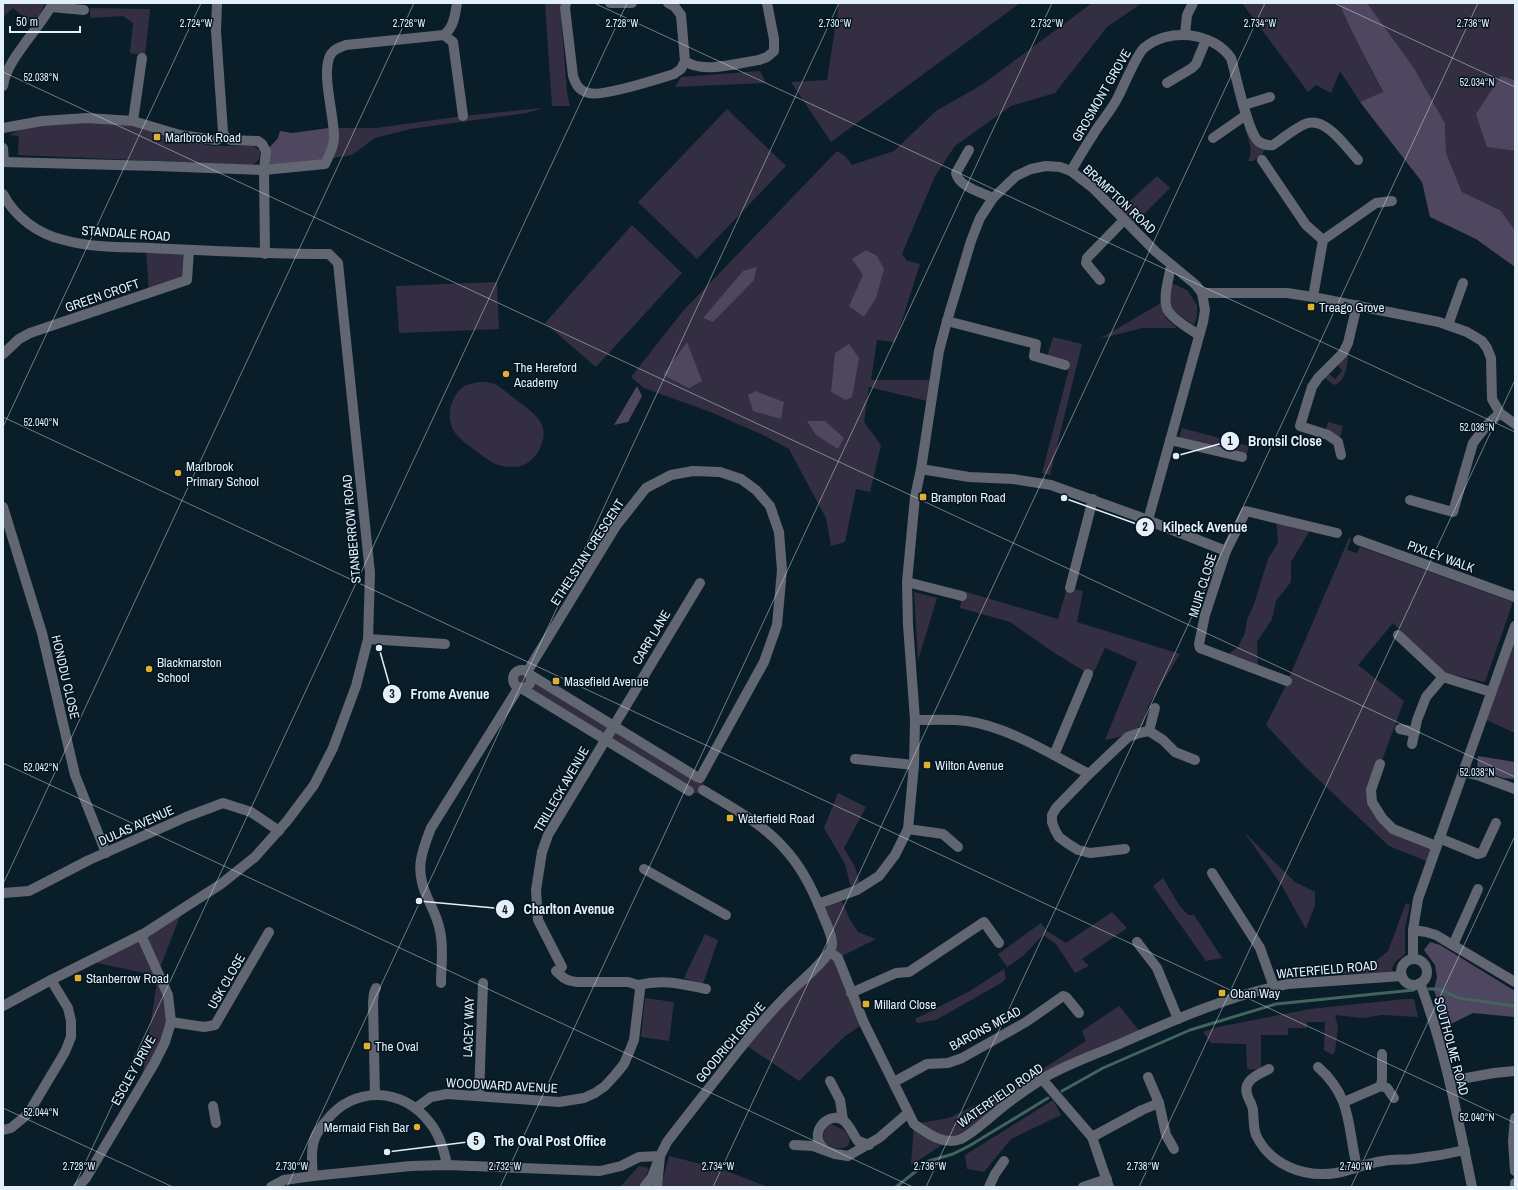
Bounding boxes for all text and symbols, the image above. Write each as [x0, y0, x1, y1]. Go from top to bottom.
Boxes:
scale bar [10, 8, 80, 34]
text: 50 m [16, 14, 38, 30]
text: 2.724°W [180, 17, 212, 30]
text: 2.726°W [393, 17, 425, 30]
text: 2.728°W [606, 17, 638, 30]
text: 2.730°W [819, 17, 851, 30]
text: 2.732°W [1031, 17, 1063, 30]
text: 2.734°W [1244, 17, 1276, 30]
text: 2.736°W [1457, 17, 1489, 30]
street label: GROSMONT GROVE [1068, 46, 1135, 145]
text: 52.038°N [24, 71, 59, 84]
text: 52.034°N [1460, 76, 1495, 89]
place label: Marlbrook Road [165, 129, 241, 146]
marker: Marlbrook Road [152, 132, 162, 142]
street label: BRAMPTON ROAD [1079, 161, 1160, 238]
street label: STANDALE ROAD [81, 222, 171, 245]
street label: GREEN CROFT [63, 275, 142, 316]
place label: Treago Grove [1319, 299, 1384, 316]
marker: Treago Grove [1306, 302, 1316, 312]
place label: The Hereford Academy [513, 359, 577, 391]
marker: The Hereford Academy [501, 369, 511, 379]
text: 52.040°N [24, 416, 59, 429]
text: 52.036°N [1460, 421, 1495, 434]
callout: Bronsil Close [1220, 428, 1330, 454]
text: Bronsil Close [1248, 432, 1322, 450]
text: 1 [1227, 433, 1233, 449]
place label: Marlbrook Primary School [186, 458, 259, 490]
marker: Marlbrook Primary School [173, 468, 183, 478]
street label: STANBERROW ROAD [338, 473, 365, 584]
place label: Brampton Road [931, 489, 1006, 506]
marker: Brampton Road [918, 492, 928, 502]
street label: ETHELSTAN CRESCENT [547, 495, 628, 609]
callout: Kilpeck Avenue [1135, 514, 1256, 540]
text: Kilpeck Avenue [1163, 518, 1247, 536]
text: 2 [1142, 519, 1148, 535]
street label: PIXLEY WALK [1405, 537, 1477, 576]
street label: MUIR CLOSE [1185, 551, 1220, 619]
street label: CARR LANE [628, 607, 674, 668]
street label: HONDDU CLOSE [48, 633, 83, 721]
place label: Blackmarston School [157, 654, 222, 686]
marker: Blackmarston School [144, 664, 154, 674]
place label: Masefield Avenue [564, 673, 649, 690]
marker: Masefield Avenue [551, 676, 561, 686]
callout: Frome Avenue [382, 681, 497, 707]
text: Frome Avenue [411, 685, 489, 703]
text: 3 [389, 686, 395, 702]
street label: TRILLECK AVENUE [530, 743, 593, 835]
place label: Wilton Avenue [935, 757, 1004, 774]
marker: Wilton Avenue [922, 760, 932, 770]
text: 52.042°N [24, 761, 59, 774]
text: 52.038°N [1460, 766, 1495, 779]
street label: DULAS AVENUE [96, 801, 177, 850]
place label: Waterfield Road [738, 810, 815, 827]
marker: Waterfield Road [725, 813, 735, 823]
callout: Charlton Avenue [495, 896, 622, 922]
text: Charlton Avenue [523, 900, 615, 918]
text: 4 [502, 902, 508, 918]
street label: USK CLOSE [204, 951, 249, 1012]
street label: WATERFIELD ROAD [1276, 957, 1379, 982]
place label: Stanberrow Road [86, 970, 169, 987]
marker: Stanberrow Road [73, 973, 83, 983]
place label: Oban Way [1230, 985, 1281, 1002]
marker: Oban Way [1217, 988, 1227, 998]
street label: SOUTHOLME ROAD [1430, 995, 1473, 1098]
street label: LACEY WAY [459, 996, 478, 1058]
place label: Millard Close [874, 996, 936, 1013]
street label: GOODRICH GROVE [692, 999, 769, 1086]
marker: Millard Close [861, 999, 871, 1009]
street label: BARONS MEAD [946, 1002, 1024, 1054]
street label: ESCLEY DRIVE [107, 1032, 160, 1108]
place label: The Oval [375, 1038, 418, 1055]
marker: The Oval [362, 1041, 372, 1051]
street label: WATERFIELD ROAD [954, 1059, 1047, 1131]
street label: WOODWARD AVENUE [446, 1074, 558, 1097]
text: 52.044°N [24, 1106, 59, 1119]
text: 52.040°N [1460, 1111, 1495, 1124]
place label: Mermaid Fish Bar [324, 1119, 409, 1136]
marker: Mermaid Fish Bar [412, 1122, 422, 1132]
callout: The Oval Post Office [466, 1128, 614, 1154]
text: The Oval Post Office [494, 1132, 606, 1150]
text: 5 [473, 1133, 479, 1149]
text: 2.728°W [63, 1160, 95, 1173]
text: 2.730°W [276, 1160, 308, 1173]
text: 2.732°W [489, 1160, 521, 1173]
text: 2.734°W [702, 1160, 734, 1173]
text: 2.736°W [914, 1160, 946, 1173]
text: 2.738°W [1127, 1160, 1159, 1173]
text: 2.740°W [1340, 1160, 1372, 1173]

